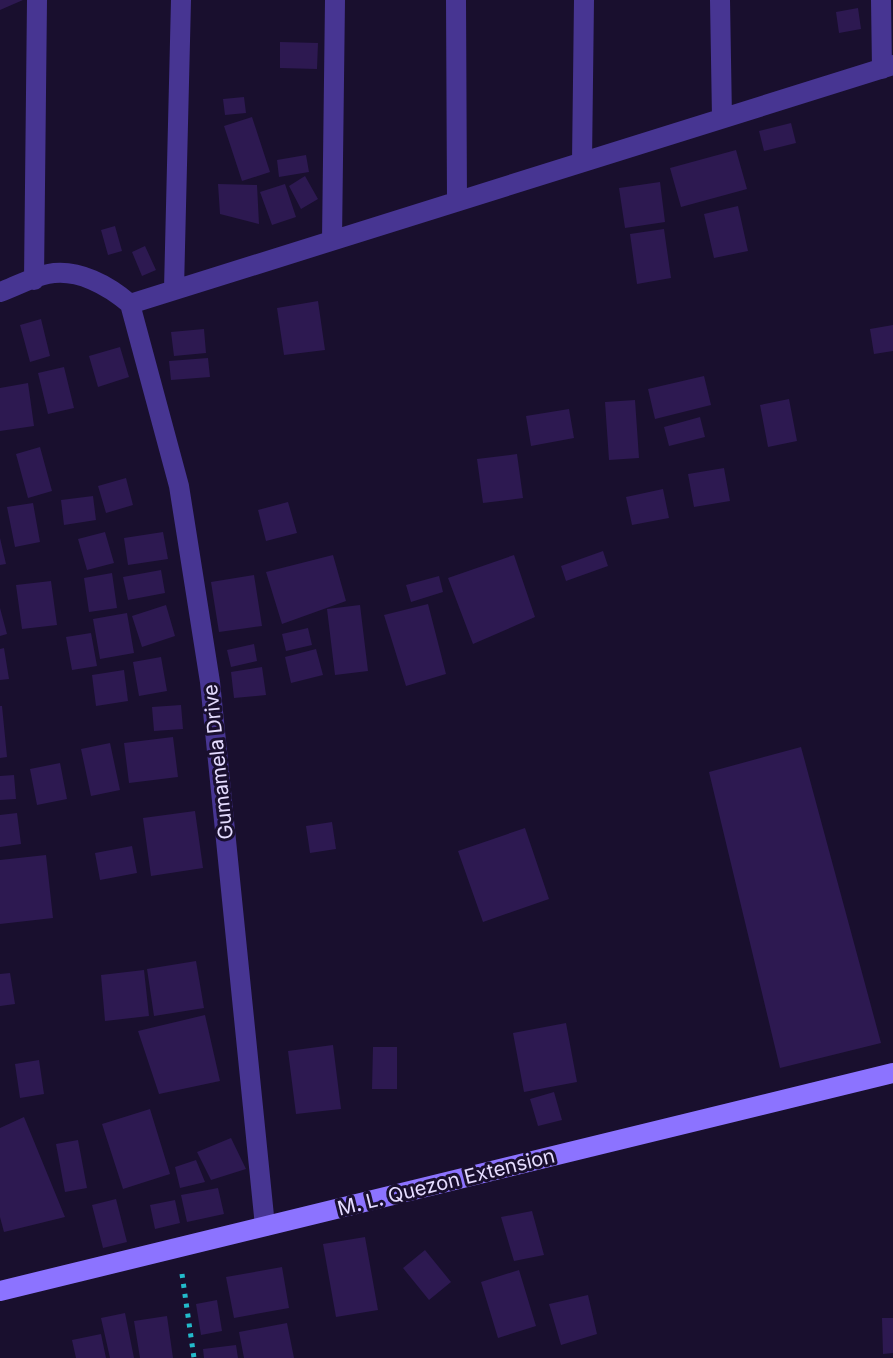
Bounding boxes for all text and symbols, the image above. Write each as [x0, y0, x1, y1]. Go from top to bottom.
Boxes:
street label: Gumamela Drive [198, 683, 238, 841]
street label: M. L. Quezon Extension [335, 1143, 557, 1221]

